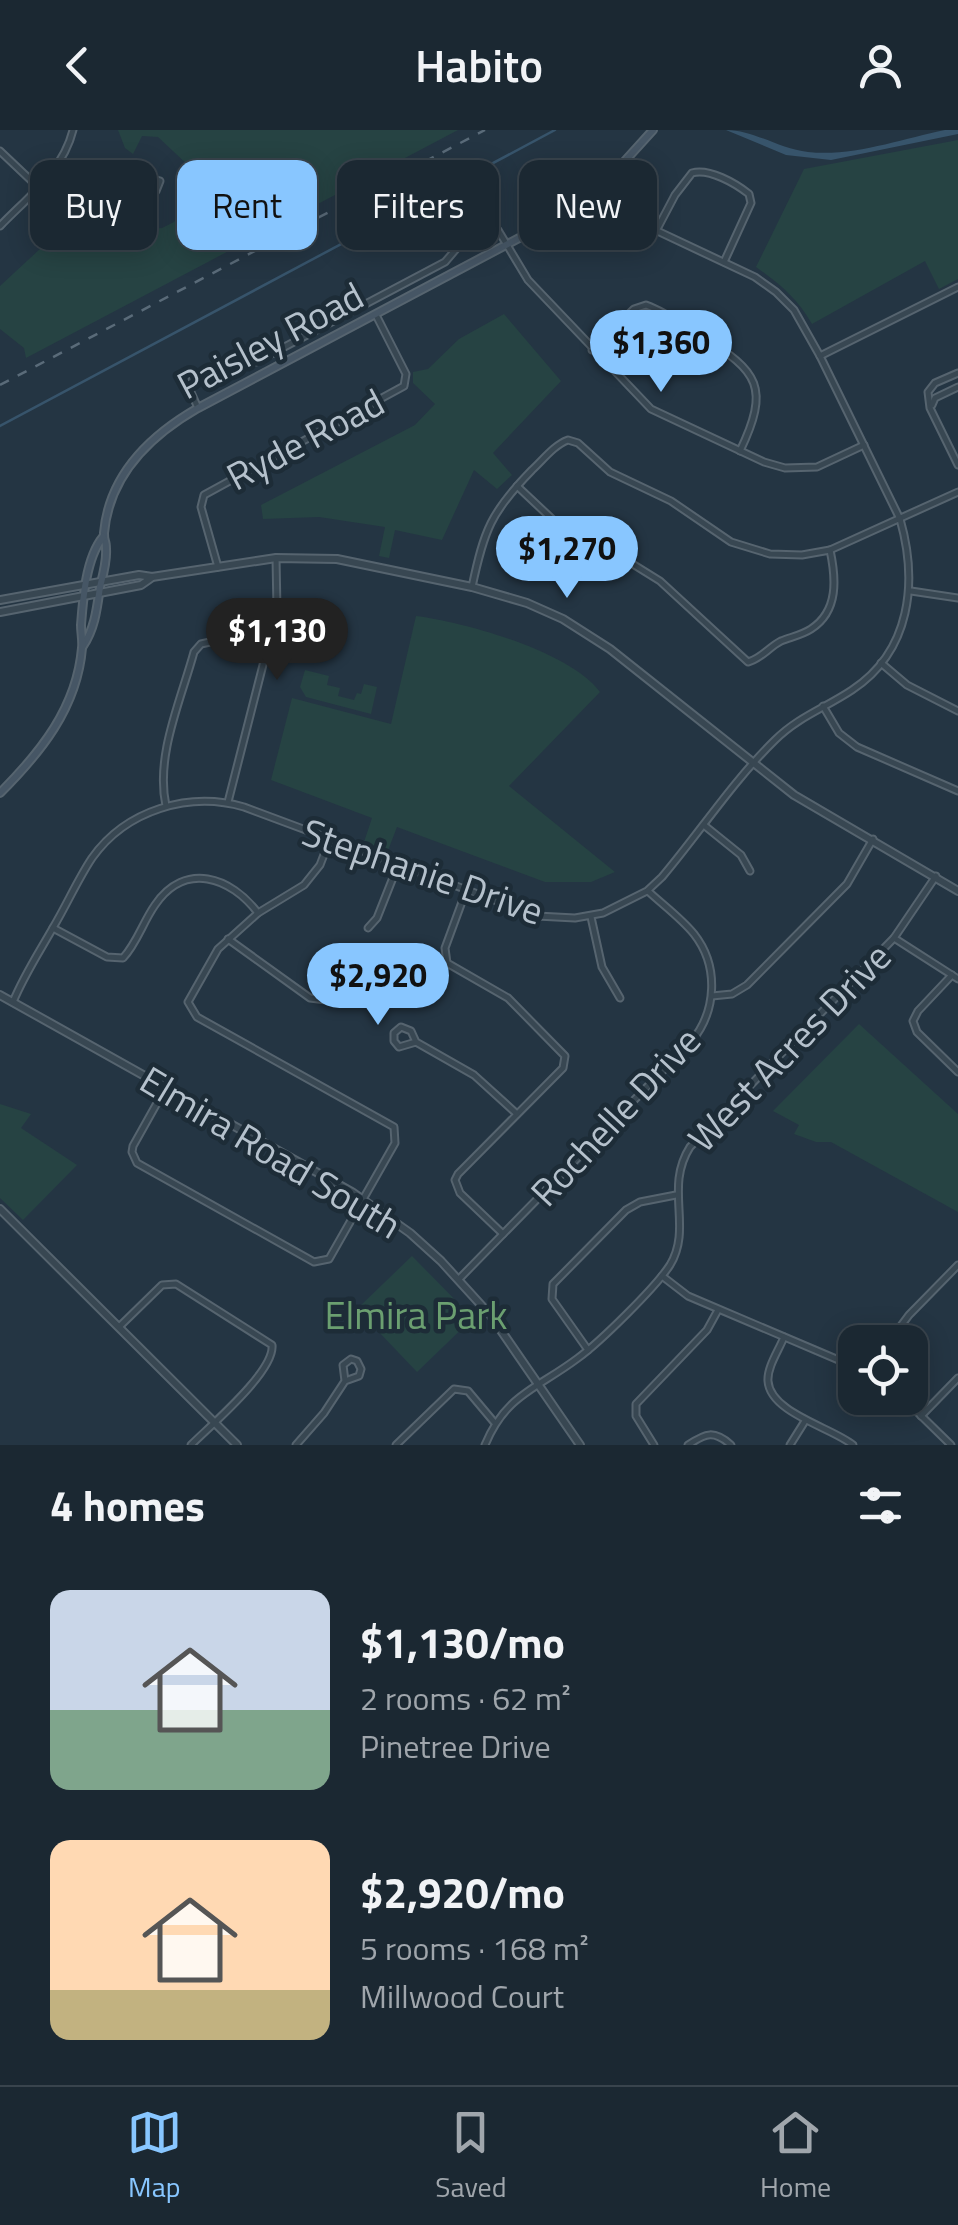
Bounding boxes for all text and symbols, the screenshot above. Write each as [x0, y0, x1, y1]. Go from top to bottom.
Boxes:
text: Habito [415, 31, 543, 99]
icon: back [50, 38, 105, 93]
icon: person [853, 38, 908, 93]
chip: Buy [30, 160, 157, 250]
chip: Rent [177, 160, 317, 250]
chip: Filters [337, 160, 499, 250]
chip: New [519, 160, 657, 250]
street label: Paisley Road [166, 267, 374, 413]
pin: $1,360 [580, 310, 742, 395]
text: $1,360 [612, 318, 710, 366]
street label: Ryde Road [216, 373, 394, 505]
pin: $1,270 [486, 516, 648, 601]
text: $1,270 [518, 524, 616, 572]
pin: $1,130 [196, 598, 358, 683]
text: $1,130 [228, 606, 326, 654]
street label: Stephanie Drive [295, 803, 551, 939]
street label: West Acres Drive [674, 929, 904, 1165]
pin: $2,920 [297, 943, 459, 1028]
text: $2,920 [329, 951, 427, 999]
street label: Rochelle Drive [516, 1013, 714, 1219]
street label: Elmira Road South [129, 1051, 413, 1253]
park label: Elmira Park [324, 1286, 508, 1344]
map controls [838, 1325, 928, 1415]
button: locate [838, 1325, 928, 1415]
text: 4 homes [50, 1473, 205, 1537]
icon: filters [853, 1478, 908, 1533]
text: $1,130/mo [360, 1610, 565, 1674]
icon: home [130, 1630, 250, 1750]
text: 2 rooms · 62 m² [360, 1674, 571, 1722]
text: Pinetree Drive [360, 1722, 551, 1770]
text: $2,920/mo [360, 1860, 565, 1924]
icon: home [130, 1880, 250, 2000]
text: 5 rooms · 168 m² [360, 1924, 589, 1972]
text: Millwood Court [360, 1972, 564, 2020]
tab: Map [127, 2105, 182, 2208]
tab: Saved [435, 2105, 507, 2208]
tab: Home [760, 2105, 831, 2208]

